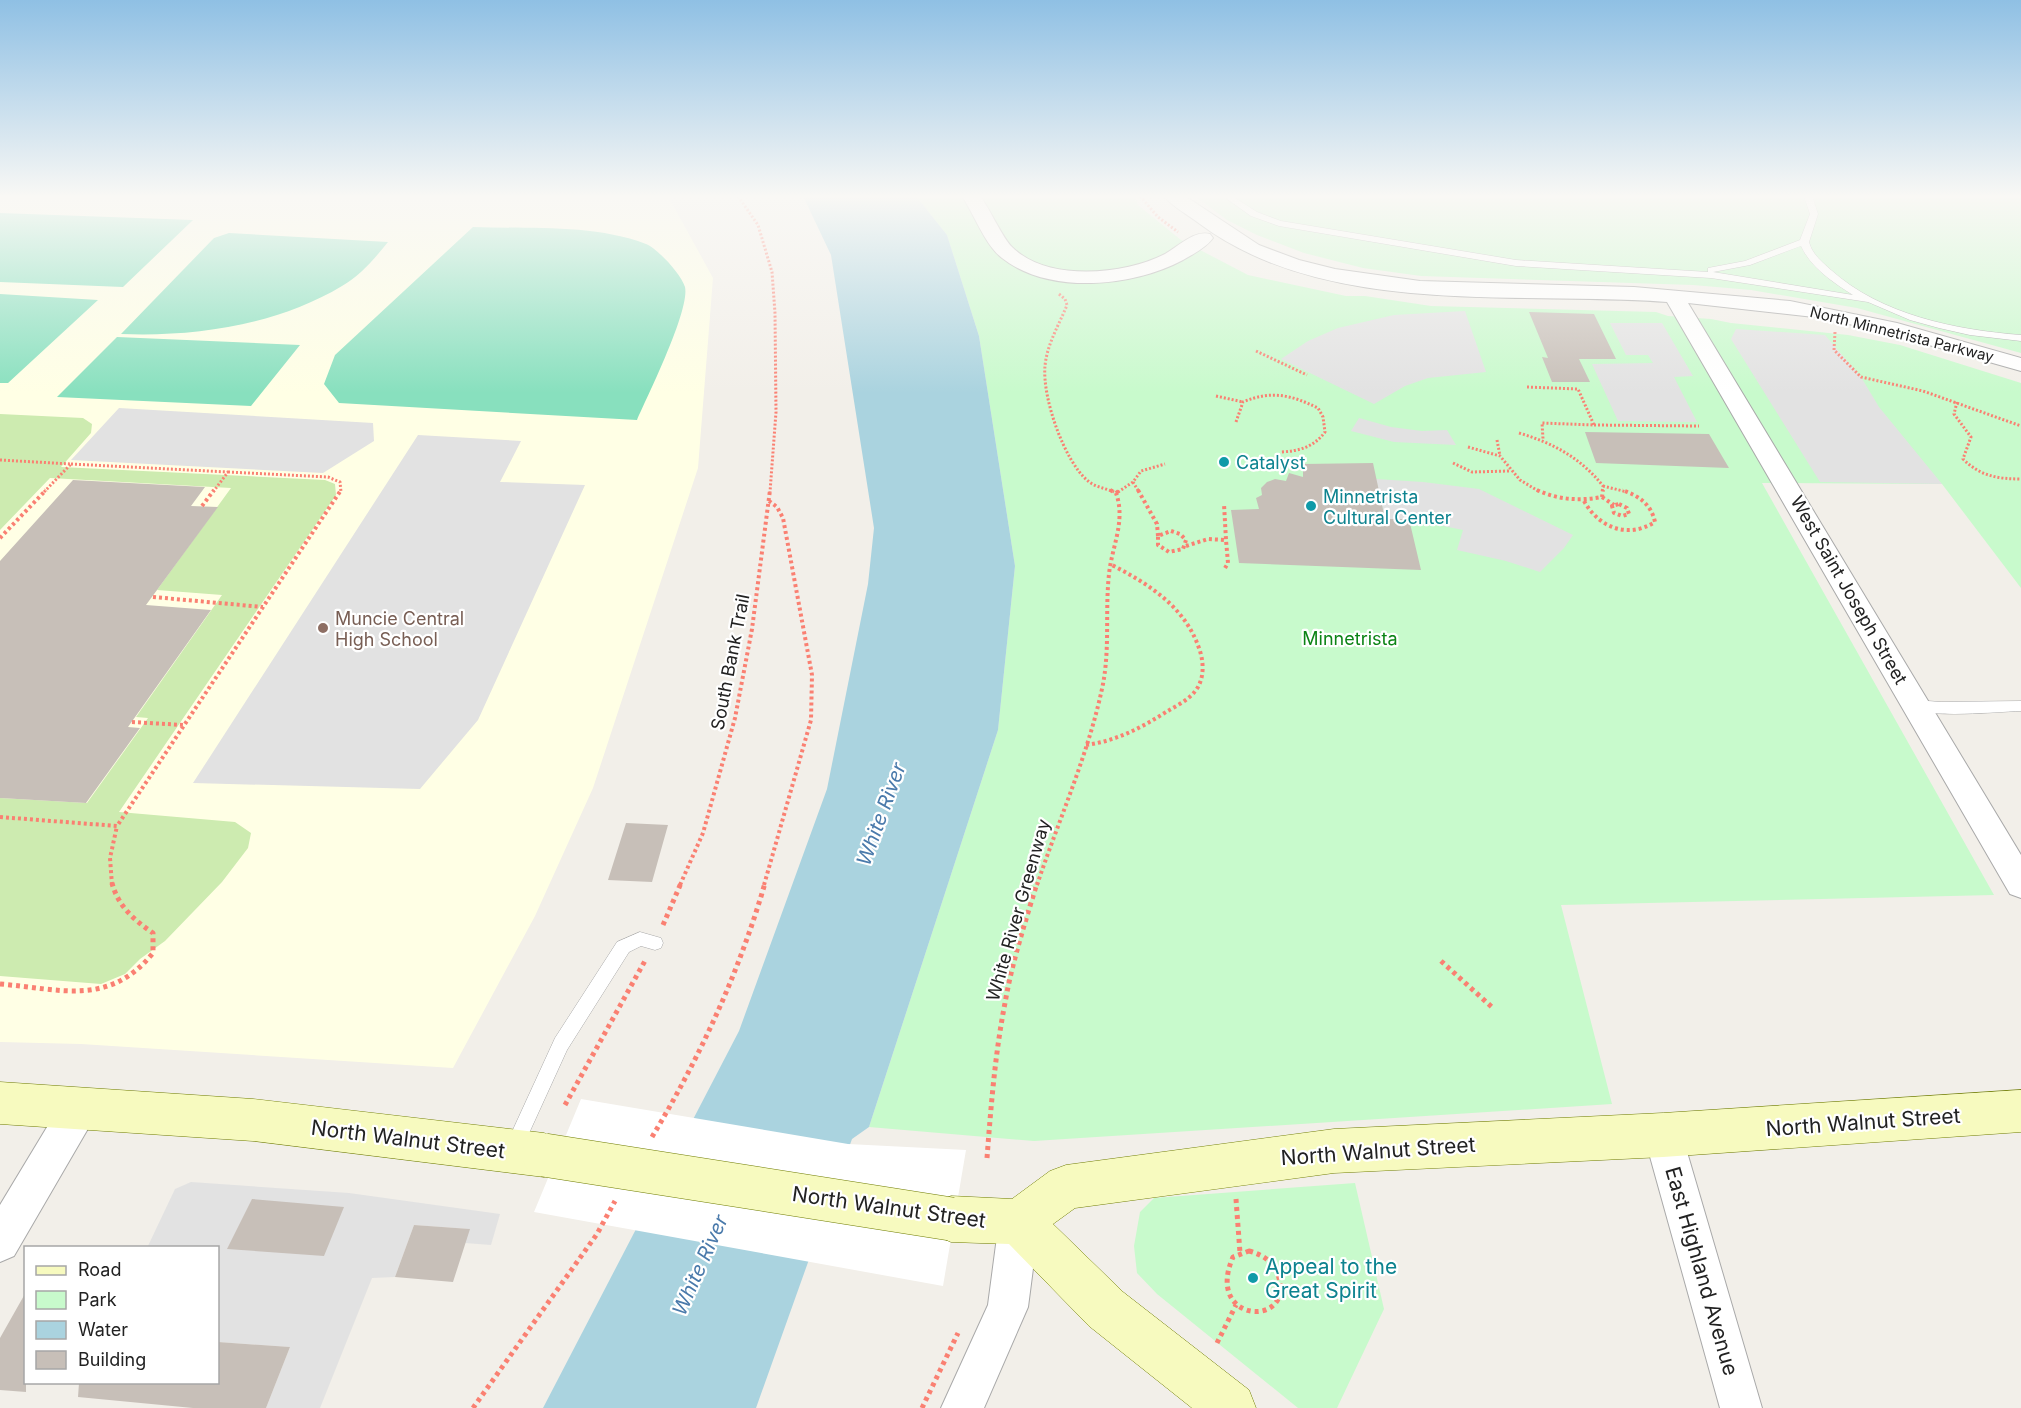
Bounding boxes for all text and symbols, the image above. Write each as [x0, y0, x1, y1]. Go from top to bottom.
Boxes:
street label: North Minnetrista Parkway [1808, 302, 1996, 366]
place label: Catalyst [1236, 452, 1305, 473]
marker: Catalyst [1217, 455, 1231, 469]
place label: Minnetrista Cultural Center [1323, 486, 1452, 528]
street label: West Saint Joseph Street [1786, 492, 1912, 688]
marker: Minnetrista Cultural Center [1304, 499, 1318, 513]
street label: South Bank Trail [707, 592, 753, 732]
place label: Muncie Central High School [335, 608, 464, 650]
marker: Muncie Central High School [316, 621, 330, 635]
park label: Minnetrista [1302, 628, 1398, 649]
water label: White River [851, 759, 911, 869]
street label: White River Greenway [982, 817, 1054, 1003]
street label: North Walnut Street [1765, 1103, 1961, 1141]
street label: North Walnut Street [310, 1115, 507, 1163]
street label: North Walnut Street [1280, 1132, 1476, 1170]
street label: East Highland Avenue [1660, 1164, 1744, 1378]
street label: North Walnut Street [791, 1181, 988, 1233]
water label: White River [667, 1211, 733, 1319]
legend [24, 1246, 219, 1384]
place label: Appeal to the Great Spirit [1265, 1254, 1397, 1303]
text: Road [78, 1259, 121, 1280]
marker: Appeal to the Great Spirit [1246, 1271, 1260, 1285]
text: Park [78, 1289, 117, 1310]
text: Water [78, 1319, 128, 1340]
text: Building [78, 1349, 146, 1370]

